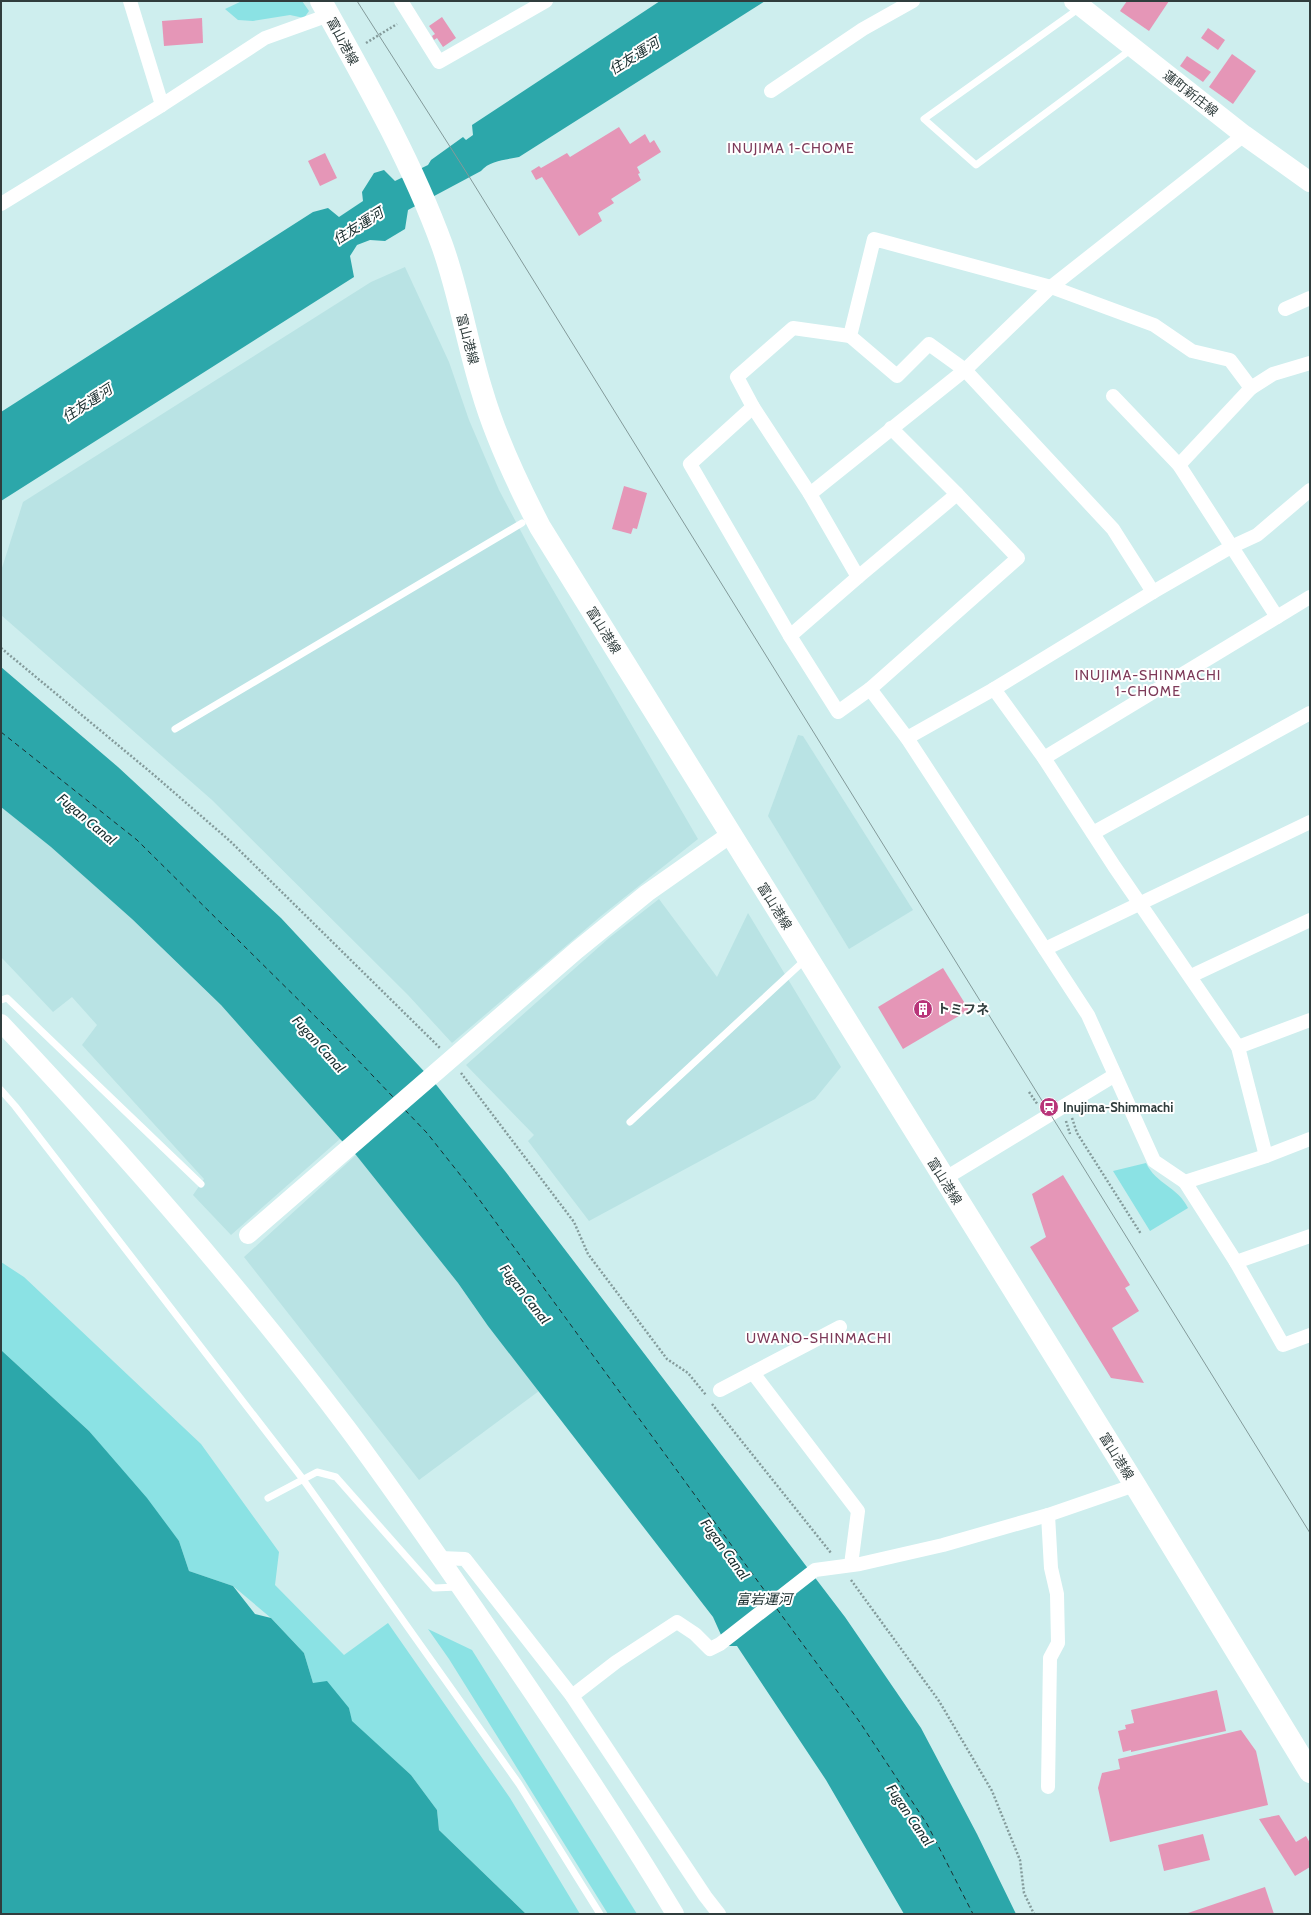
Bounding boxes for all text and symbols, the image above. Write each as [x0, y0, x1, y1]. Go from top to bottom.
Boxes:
street label: 富山港線 [324, 14, 362, 68]
water label: 住友運河 [605, 32, 665, 78]
street label: 蓮町新庄線 [1160, 67, 1222, 119]
district label: INUJIMA 1-CHOME [727, 139, 855, 157]
water label: 住友運河 [329, 202, 389, 248]
street label: 富山港線 [454, 312, 482, 366]
water label: 住友運河 [59, 379, 118, 426]
street label: 富山港線 [583, 604, 625, 656]
district label: INUJIMA-SHINMACHI 1-CHOME [1075, 666, 1221, 700]
water label: Fugan Canal [54, 789, 121, 849]
street label: 富山港線 [754, 880, 796, 932]
building icon: トミフネ [912, 998, 934, 1020]
place label: トミフネ [937, 1001, 989, 1017]
water label: Fugan Canal [289, 1012, 350, 1077]
station icon: Inujima-Shimmachi [1038, 1096, 1060, 1118]
place label: Inujima-Shimmachi [1063, 1099, 1173, 1115]
street label: 富山港線 [924, 1155, 966, 1207]
water label: Fugan Canal [496, 1260, 554, 1328]
district label: UWANO-SHINMACHI [746, 1329, 892, 1347]
street label: 富山港線 [1096, 1430, 1138, 1482]
water label: Fugan Canal [697, 1515, 754, 1584]
water label: 富岩運河 [736, 1590, 795, 1608]
water label: Fugan Canal [883, 1781, 938, 1850]

